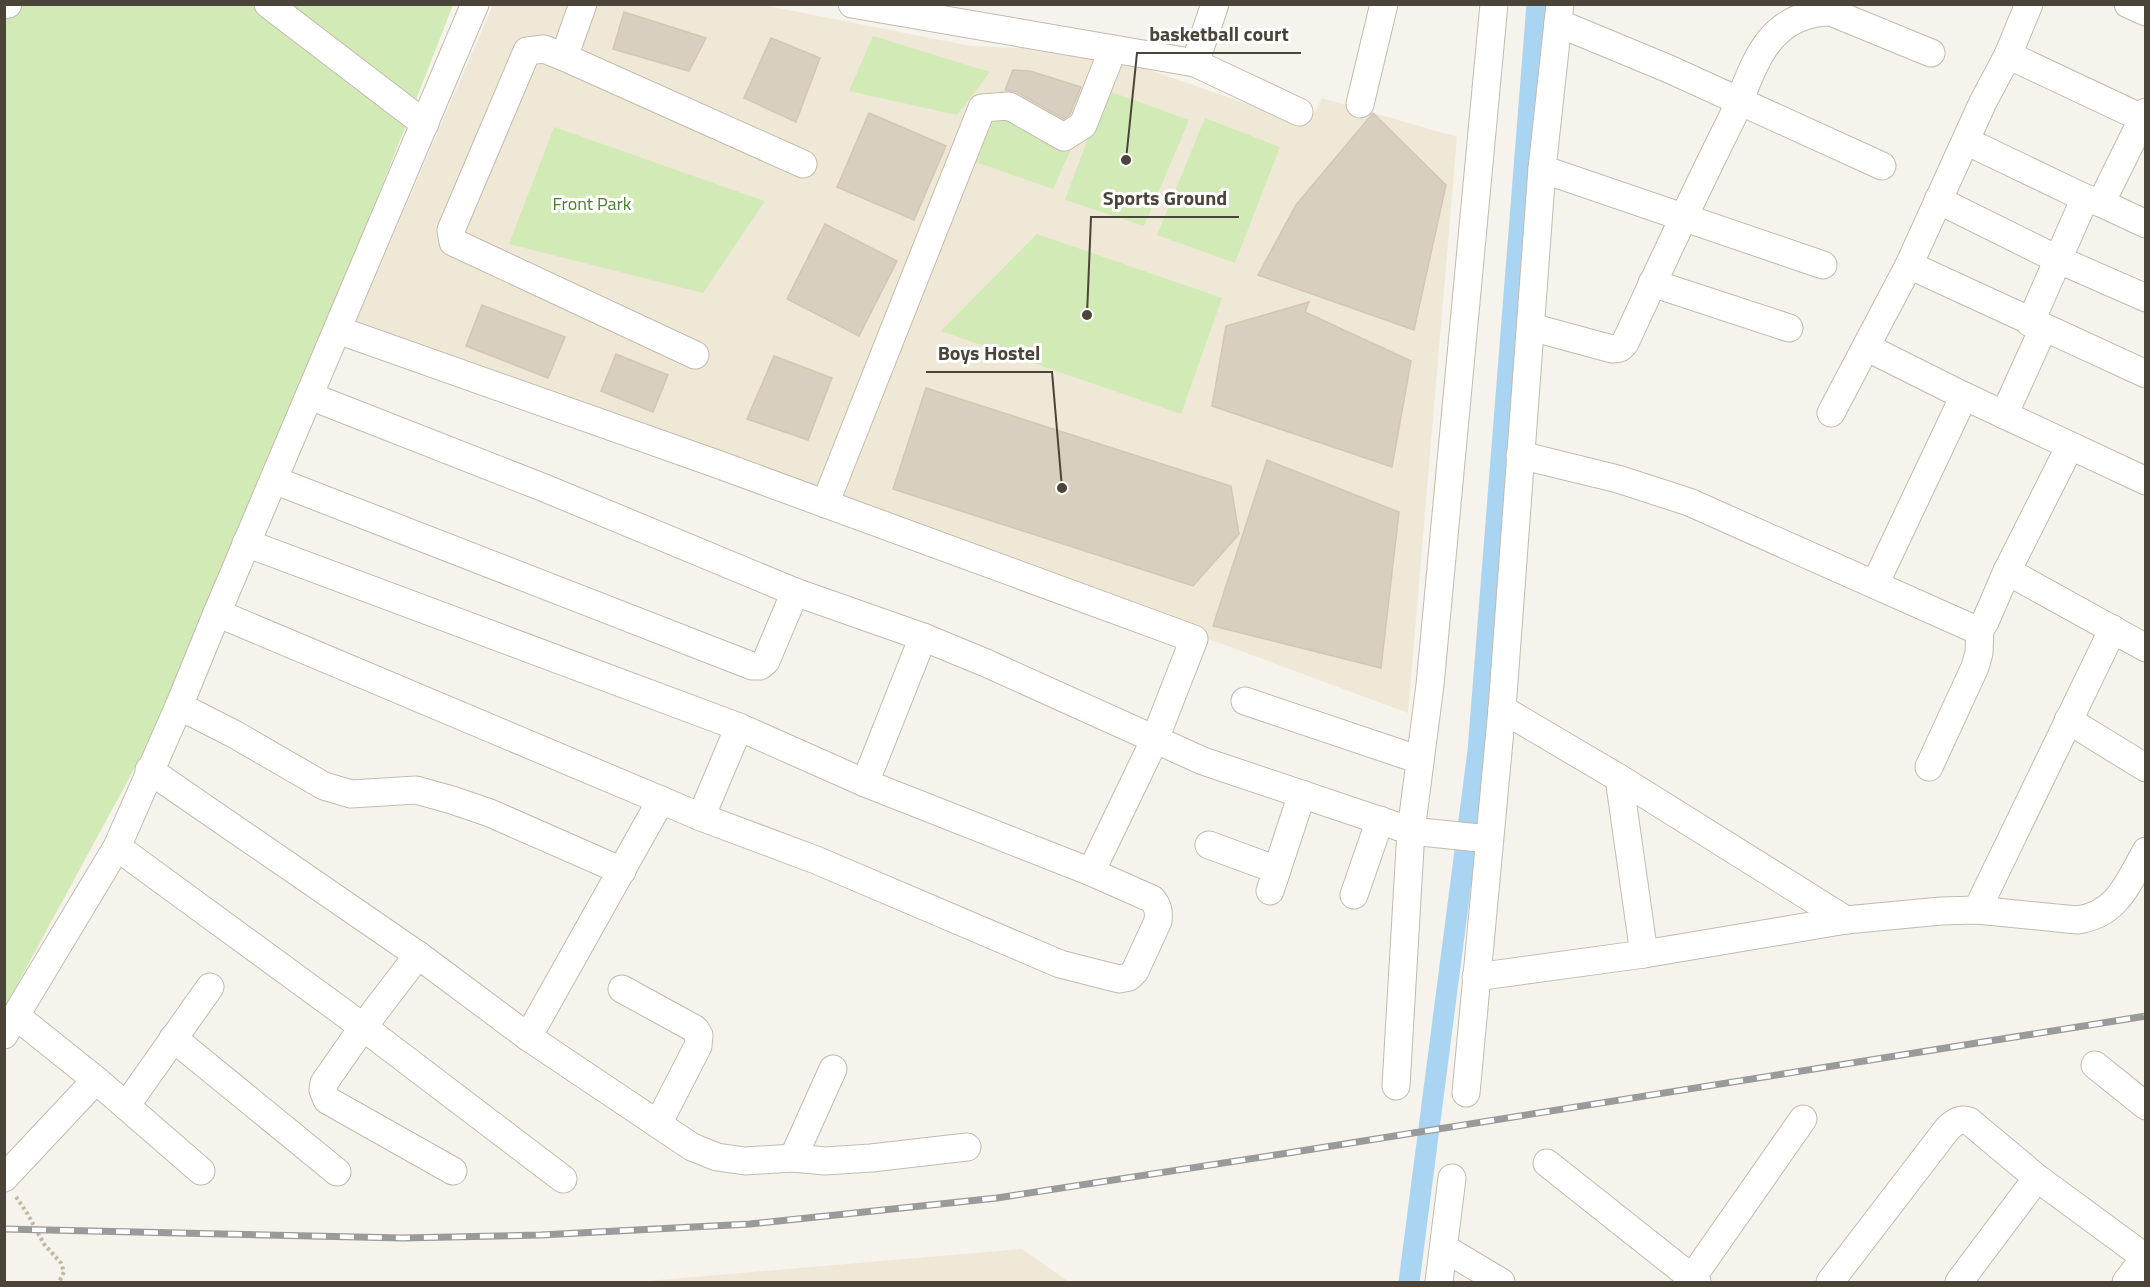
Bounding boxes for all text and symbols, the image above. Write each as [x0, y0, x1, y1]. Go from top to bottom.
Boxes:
callout: basketball court [1137, 15, 1301, 53]
text: basketball court [1149, 18, 1289, 49]
callout: Sports Ground [1091, 179, 1239, 217]
text: Sports Ground [1103, 182, 1227, 213]
park label: Front Park [553, 190, 632, 217]
callout: Boys Hostel [926, 334, 1052, 372]
text: Boys Hostel [938, 337, 1040, 368]

